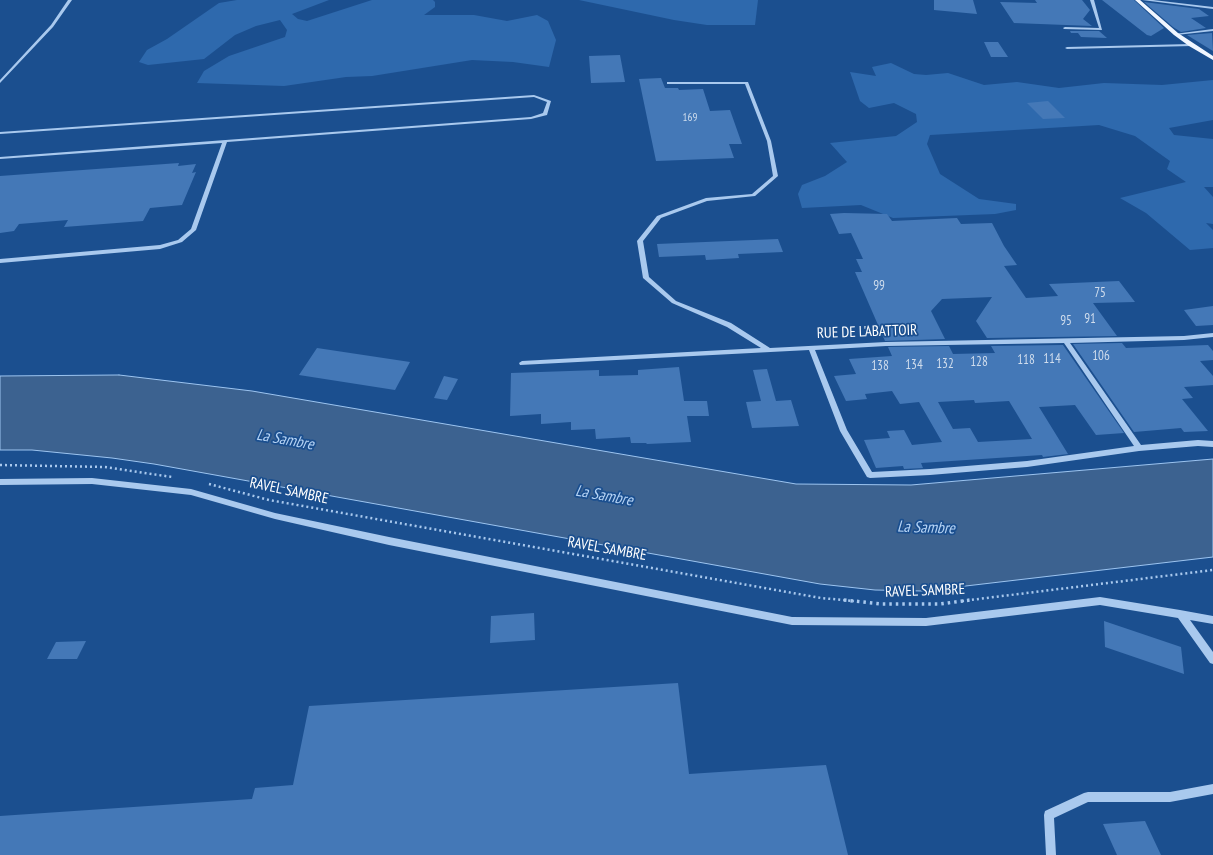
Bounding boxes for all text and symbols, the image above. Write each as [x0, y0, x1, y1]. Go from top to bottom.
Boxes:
house number: 169 [683, 111, 697, 125]
house number: 99 [873, 278, 885, 294]
house number: 75 [1094, 285, 1106, 301]
house number: 91 [1084, 311, 1096, 327]
house number: 95 [1060, 313, 1072, 329]
street label: RUE DE L'ABATTOIR [816, 321, 918, 343]
house number: 106 [1092, 348, 1110, 364]
house number: 114 [1043, 351, 1061, 367]
house number: 118 [1017, 352, 1035, 368]
house number: 128 [970, 354, 988, 370]
house number: 132 [936, 356, 954, 372]
house number: 134 [905, 357, 923, 373]
house number: 138 [871, 358, 889, 374]
water label: La Sambre [255, 426, 315, 454]
street label: RAVEL SAMBRE [248, 474, 330, 508]
water label: La Sambre [574, 482, 634, 510]
water label: La Sambre [897, 517, 955, 539]
street label: RAVEL SAMBRE [566, 533, 648, 565]
street label: RAVEL SAMBRE [885, 581, 965, 601]

